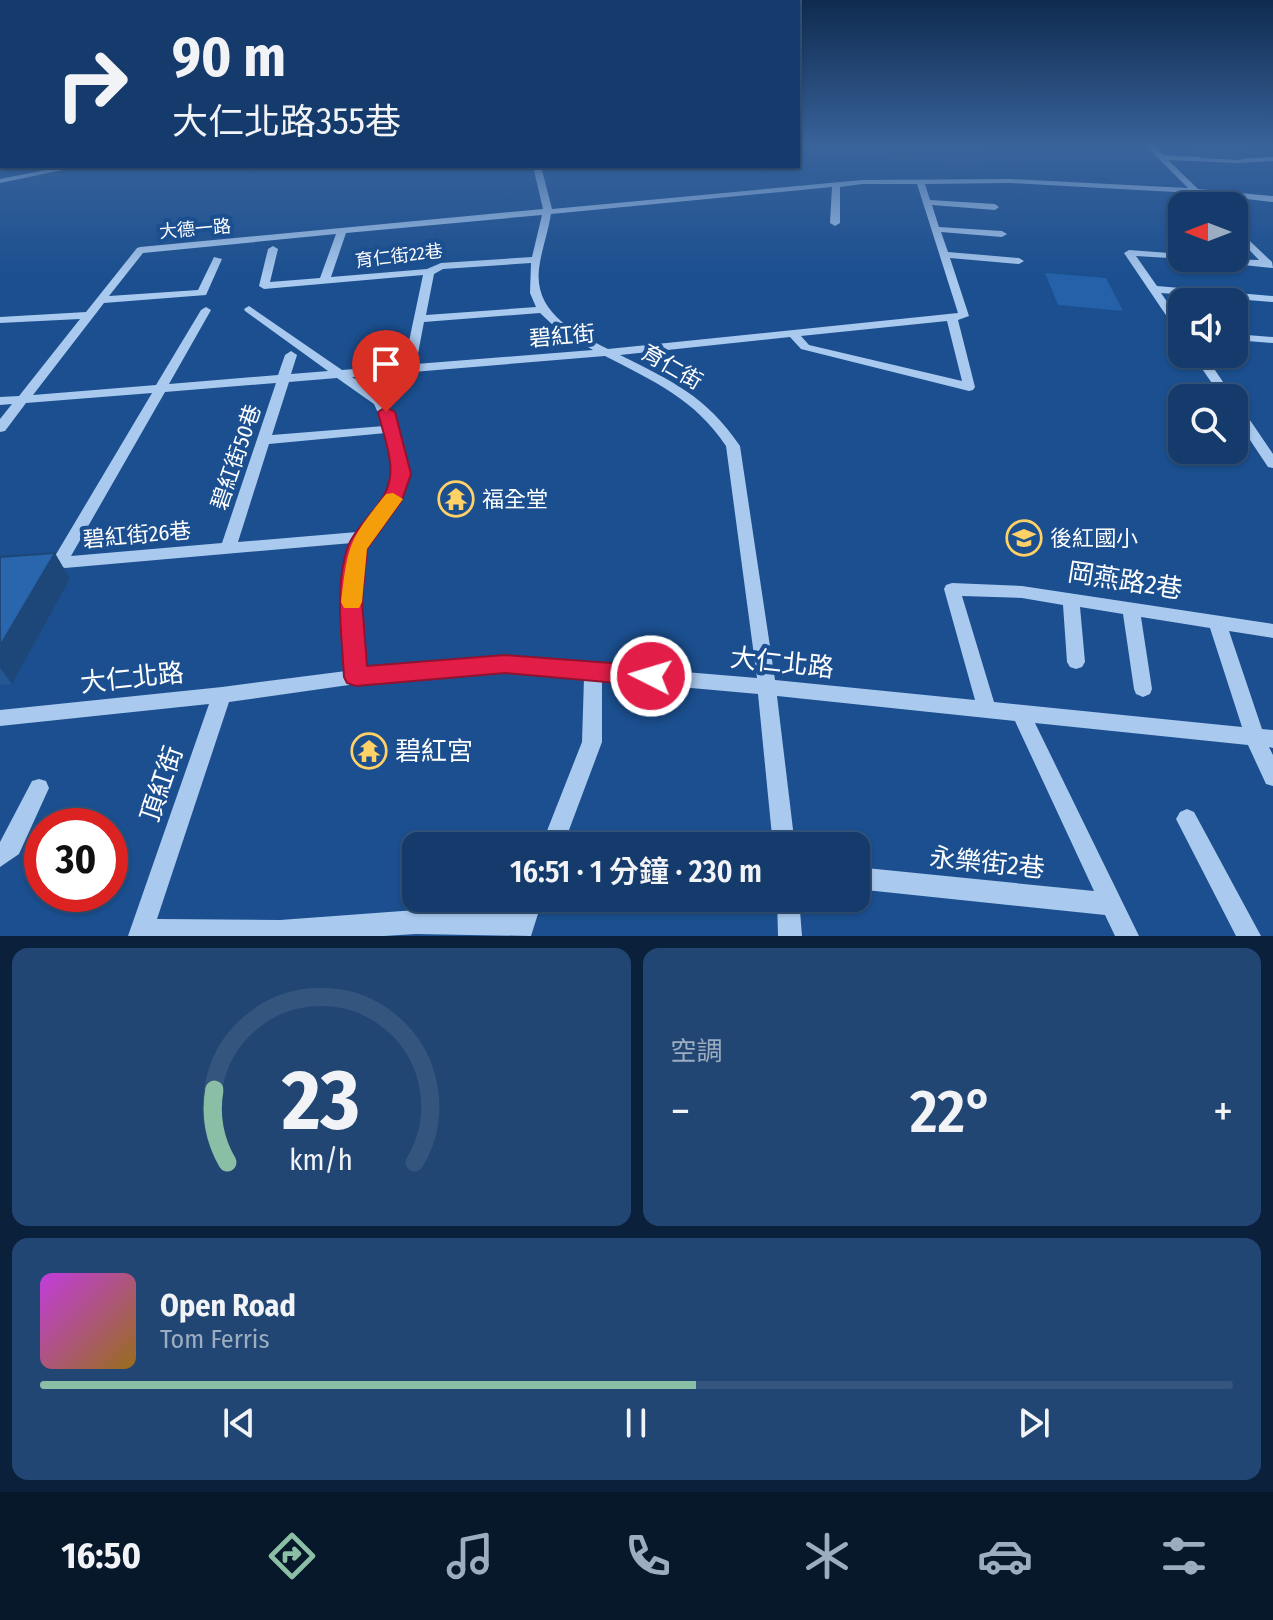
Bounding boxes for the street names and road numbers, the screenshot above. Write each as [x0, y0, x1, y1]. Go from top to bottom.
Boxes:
street label: 大德一路 [158, 215, 232, 243]
street label: 育仁街22巷 [354, 240, 444, 272]
street label: 碧紅街 [528, 320, 596, 352]
street label: 育仁街 [637, 339, 707, 395]
street label: 碧紅街50巷 [205, 401, 267, 513]
street label: 碧紅街26巷 [82, 517, 192, 553]
street label: 岡燕路2巷 [1066, 557, 1184, 605]
street label: 大仁北路 [729, 642, 835, 684]
street label: 大仁北路 [79, 657, 185, 699]
street label: 頂紅街 [135, 742, 189, 826]
street label: 永樂街2巷 [928, 842, 1046, 884]

